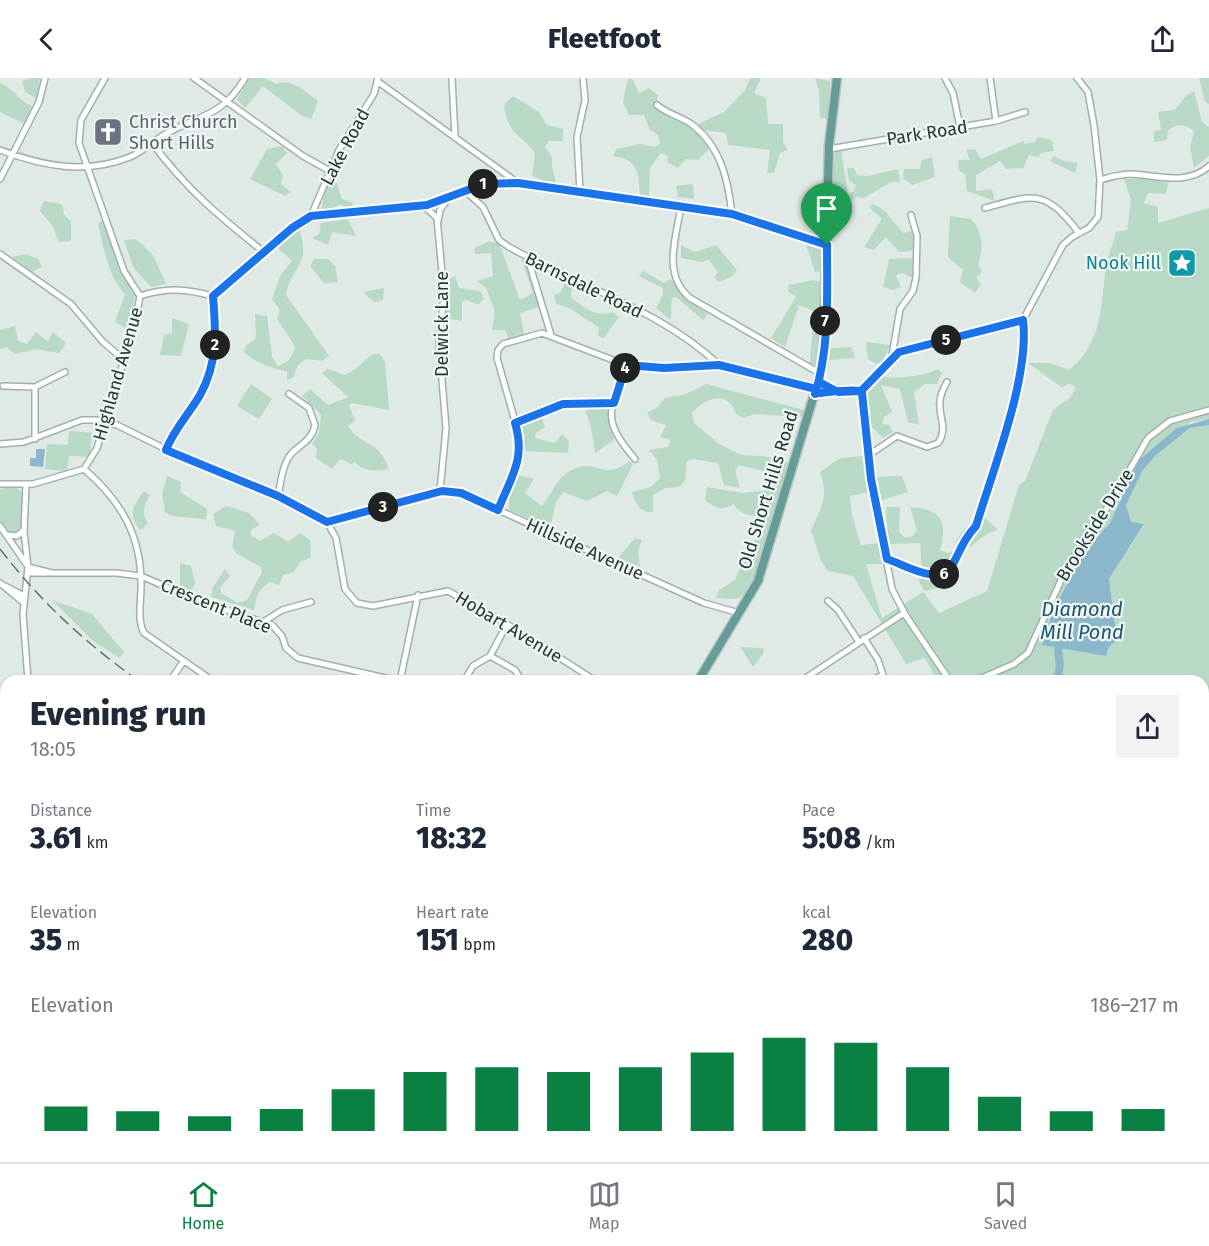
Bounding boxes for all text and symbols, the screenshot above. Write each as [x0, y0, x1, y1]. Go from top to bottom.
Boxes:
icon: back [30, 23, 63, 56]
text: Fleetfoot [548, 23, 661, 55]
icon: share [1146, 23, 1179, 56]
street label: Lake Road [316, 105, 374, 189]
place label: Christ Church Short Hills [129, 111, 238, 154]
church icon: Christ Church Short Hills [92, 116, 124, 148]
street label: Park Road [885, 116, 969, 150]
pin: 1 [468, 169, 498, 199]
text: 1 [479, 174, 487, 193]
pin [801, 183, 852, 245]
icon: arrive [810, 192, 843, 225]
street label: Barnsdale Road [522, 247, 646, 323]
place icon: Nook Hill [1166, 247, 1198, 279]
place label: Nook Hill [1086, 252, 1161, 274]
street label: Delwick Lane [431, 271, 453, 377]
street label: Highland Avenue [88, 305, 148, 443]
pin: 7 [810, 306, 840, 336]
text: 7 [821, 311, 829, 330]
pin: 5 [931, 325, 961, 355]
pin: 2 [200, 330, 230, 360]
text: 5 [942, 330, 950, 349]
text: 2 [211, 335, 219, 354]
pin: 4 [610, 353, 640, 383]
text: 4 [620, 358, 630, 377]
street label: Old Short Hills Road [733, 408, 803, 572]
street label: Brookside Drive [1052, 465, 1138, 585]
pin: 3 [368, 492, 398, 522]
text: 3 [379, 497, 387, 516]
street label: Hillside Avenue [523, 513, 647, 585]
pin: 6 [929, 559, 959, 589]
text: 6 [939, 564, 949, 583]
street label: Crescent Place [157, 574, 275, 638]
street label: Hobart Avenue [451, 586, 567, 668]
water label: Diamond Mill Pond [1040, 597, 1124, 644]
text: Evening run [30, 694, 206, 734]
button: share [1116, 695, 1179, 758]
text: 18:05 [30, 737, 76, 761]
text: Distance [30, 801, 92, 820]
text: Time [416, 801, 451, 820]
text: Pace [802, 801, 835, 820]
text: 3.61 [30, 820, 82, 856]
text: 18:32 [416, 820, 487, 856]
text: 5:08 [802, 820, 861, 856]
text: km [82, 833, 108, 852]
text: /km [861, 833, 896, 852]
text: Elevation [30, 903, 97, 922]
text: Heart rate [416, 903, 489, 922]
text: kcal [802, 903, 831, 922]
text: 35 [30, 922, 62, 958]
text: 151 [416, 922, 459, 958]
text: 280 [802, 922, 853, 958]
text: m [62, 935, 80, 954]
text: bpm [459, 935, 496, 954]
text: Elevation [30, 993, 114, 1017]
text: 186–217 m [1090, 993, 1179, 1017]
tab: Home [182, 1178, 224, 1233]
tab: Map [588, 1178, 621, 1233]
tab: Saved [984, 1178, 1027, 1233]

